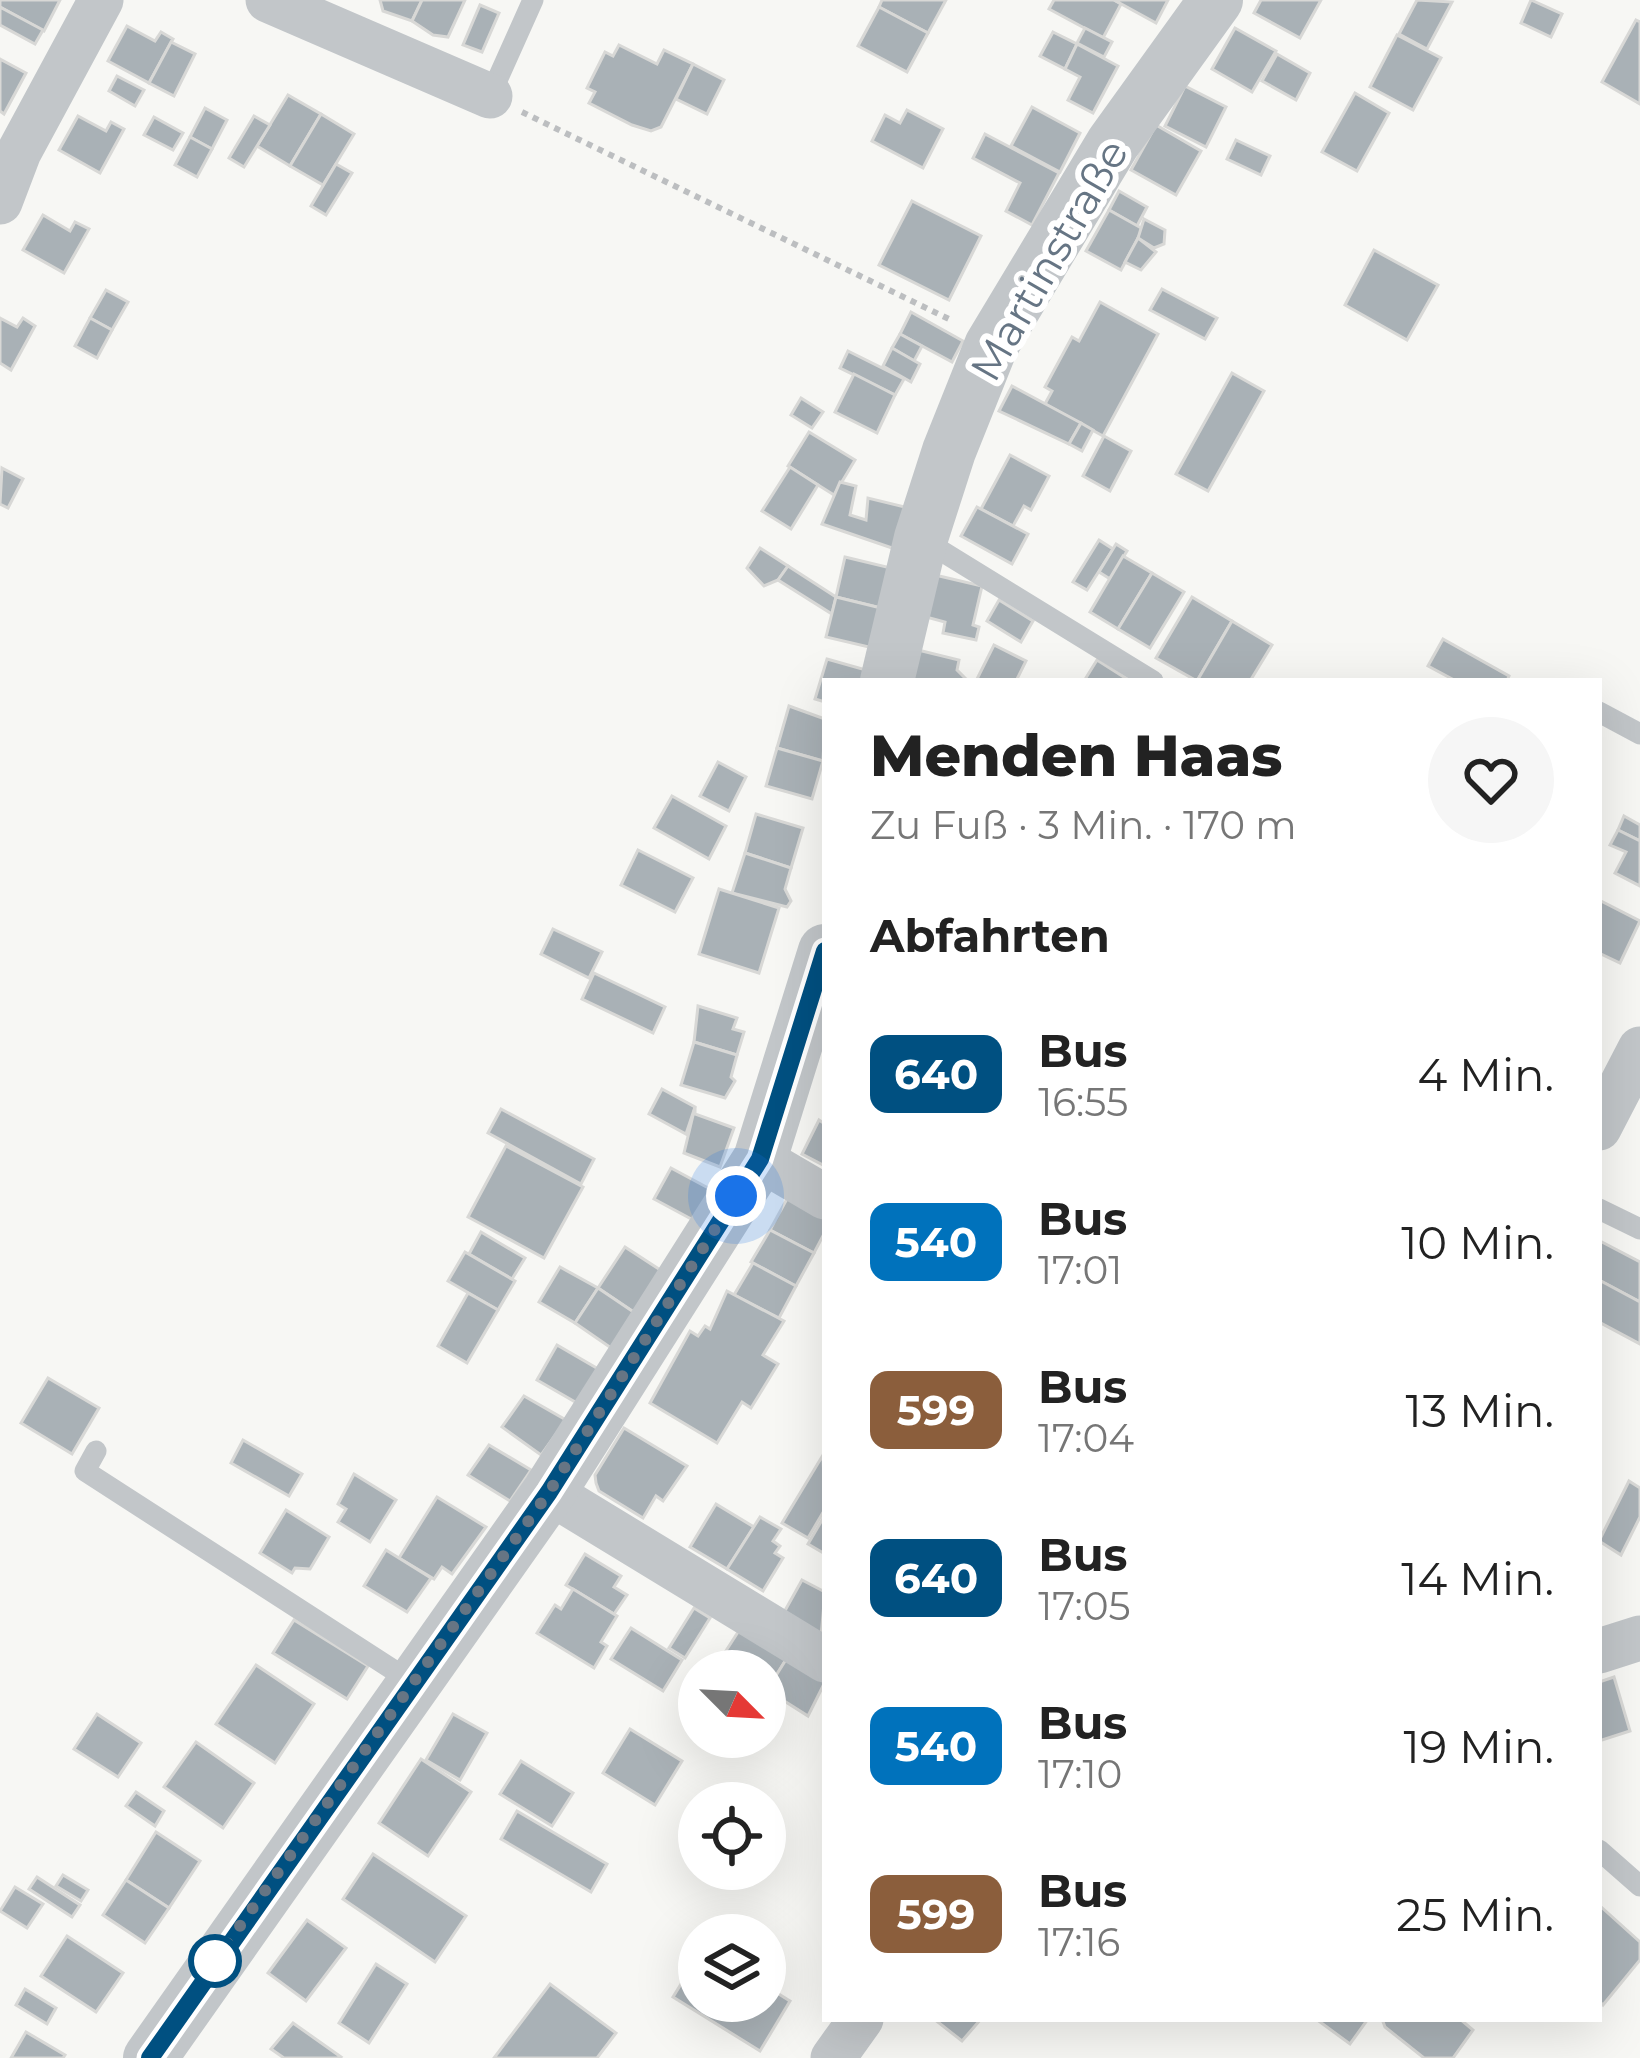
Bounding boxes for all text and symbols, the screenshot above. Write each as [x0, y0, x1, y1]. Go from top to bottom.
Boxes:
street label: Martinstraße [959, 130, 1139, 390]
button: heart [1428, 717, 1554, 843]
text: Menden Haas [870, 721, 1282, 790]
text: Zu Fuß · 3 Min. · 170 m [870, 801, 1297, 849]
text: Abfahrten [870, 908, 1110, 963]
text: Bus [1038, 1023, 1127, 1078]
text: 4 Min. [1417, 1047, 1554, 1102]
text: 640 [894, 1048, 978, 1100]
text: 16:55 [1038, 1078, 1128, 1126]
your location [706, 1166, 766, 1226]
text: Bus [1038, 1191, 1127, 1246]
text: 10 Min. [1401, 1215, 1554, 1270]
text: 540 [895, 1216, 977, 1268]
text: 17:01 [1038, 1246, 1122, 1294]
text: Bus [1038, 1359, 1127, 1414]
text: 13 Min. [1406, 1383, 1554, 1438]
text: 599 [897, 1384, 975, 1436]
text: 17:04 [1038, 1414, 1134, 1462]
text: Bus [1038, 1527, 1127, 1582]
text: 14 Min. [1401, 1551, 1554, 1606]
text: 640 [894, 1552, 978, 1604]
text: 17:05 [1038, 1582, 1131, 1630]
north arrow [678, 1650, 786, 1758]
map controls [678, 1650, 786, 2022]
text: Bus [1038, 1695, 1127, 1750]
text: 19 Min. [1404, 1719, 1554, 1774]
text: 540 [895, 1720, 977, 1772]
text: 17:10 [1038, 1750, 1122, 1798]
button: locate [678, 1782, 786, 1890]
text: Bus [1038, 1863, 1127, 1918]
text: 25 Min. [1396, 1887, 1554, 1942]
text: 599 [897, 1888, 975, 1940]
button: layers [678, 1914, 786, 2022]
text: 17:16 [1038, 1918, 1120, 1966]
unlabelled marker [190, 1936, 240, 1986]

